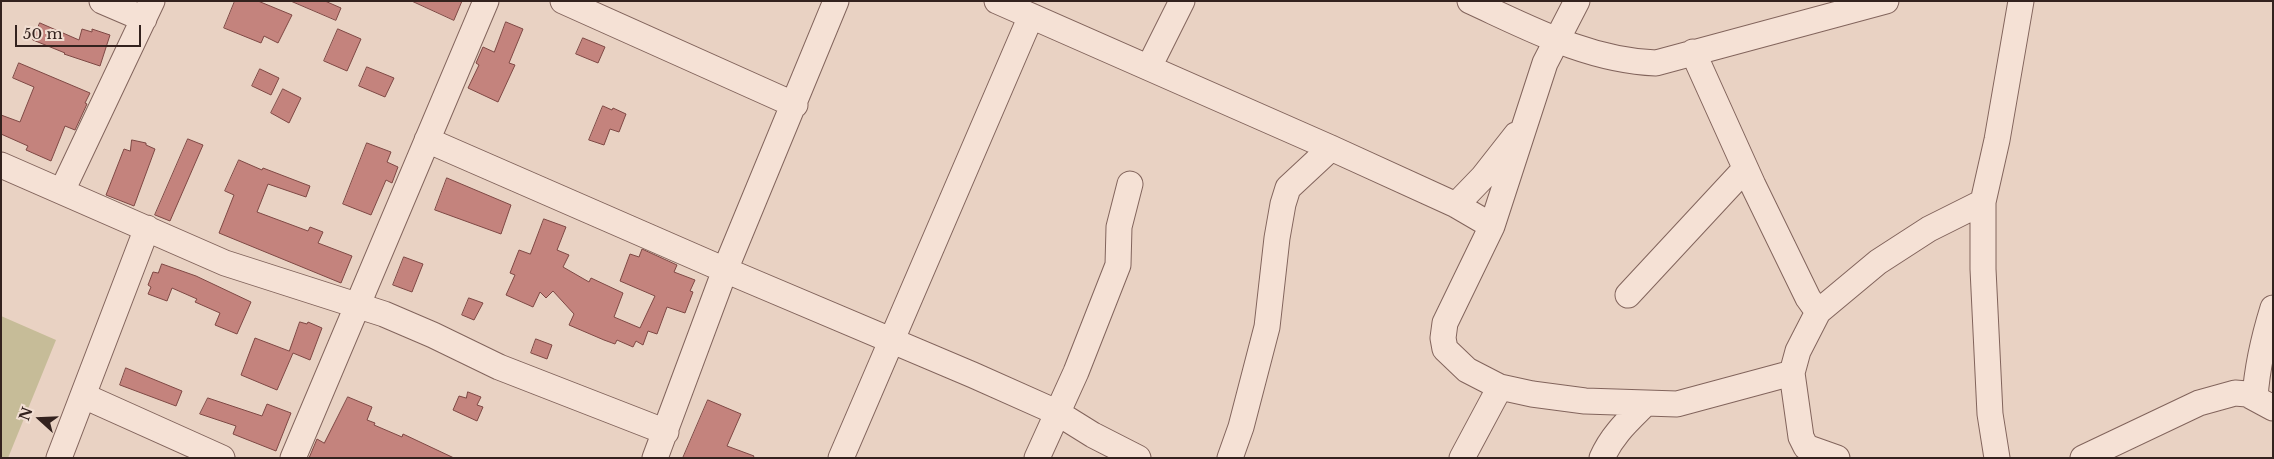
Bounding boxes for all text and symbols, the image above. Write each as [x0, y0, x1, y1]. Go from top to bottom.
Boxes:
scale bar [18, 15, 144, 47]
text: 50 m [23, 24, 63, 43]
north arrow [15, 394, 65, 444]
text: N [15, 405, 37, 423]

